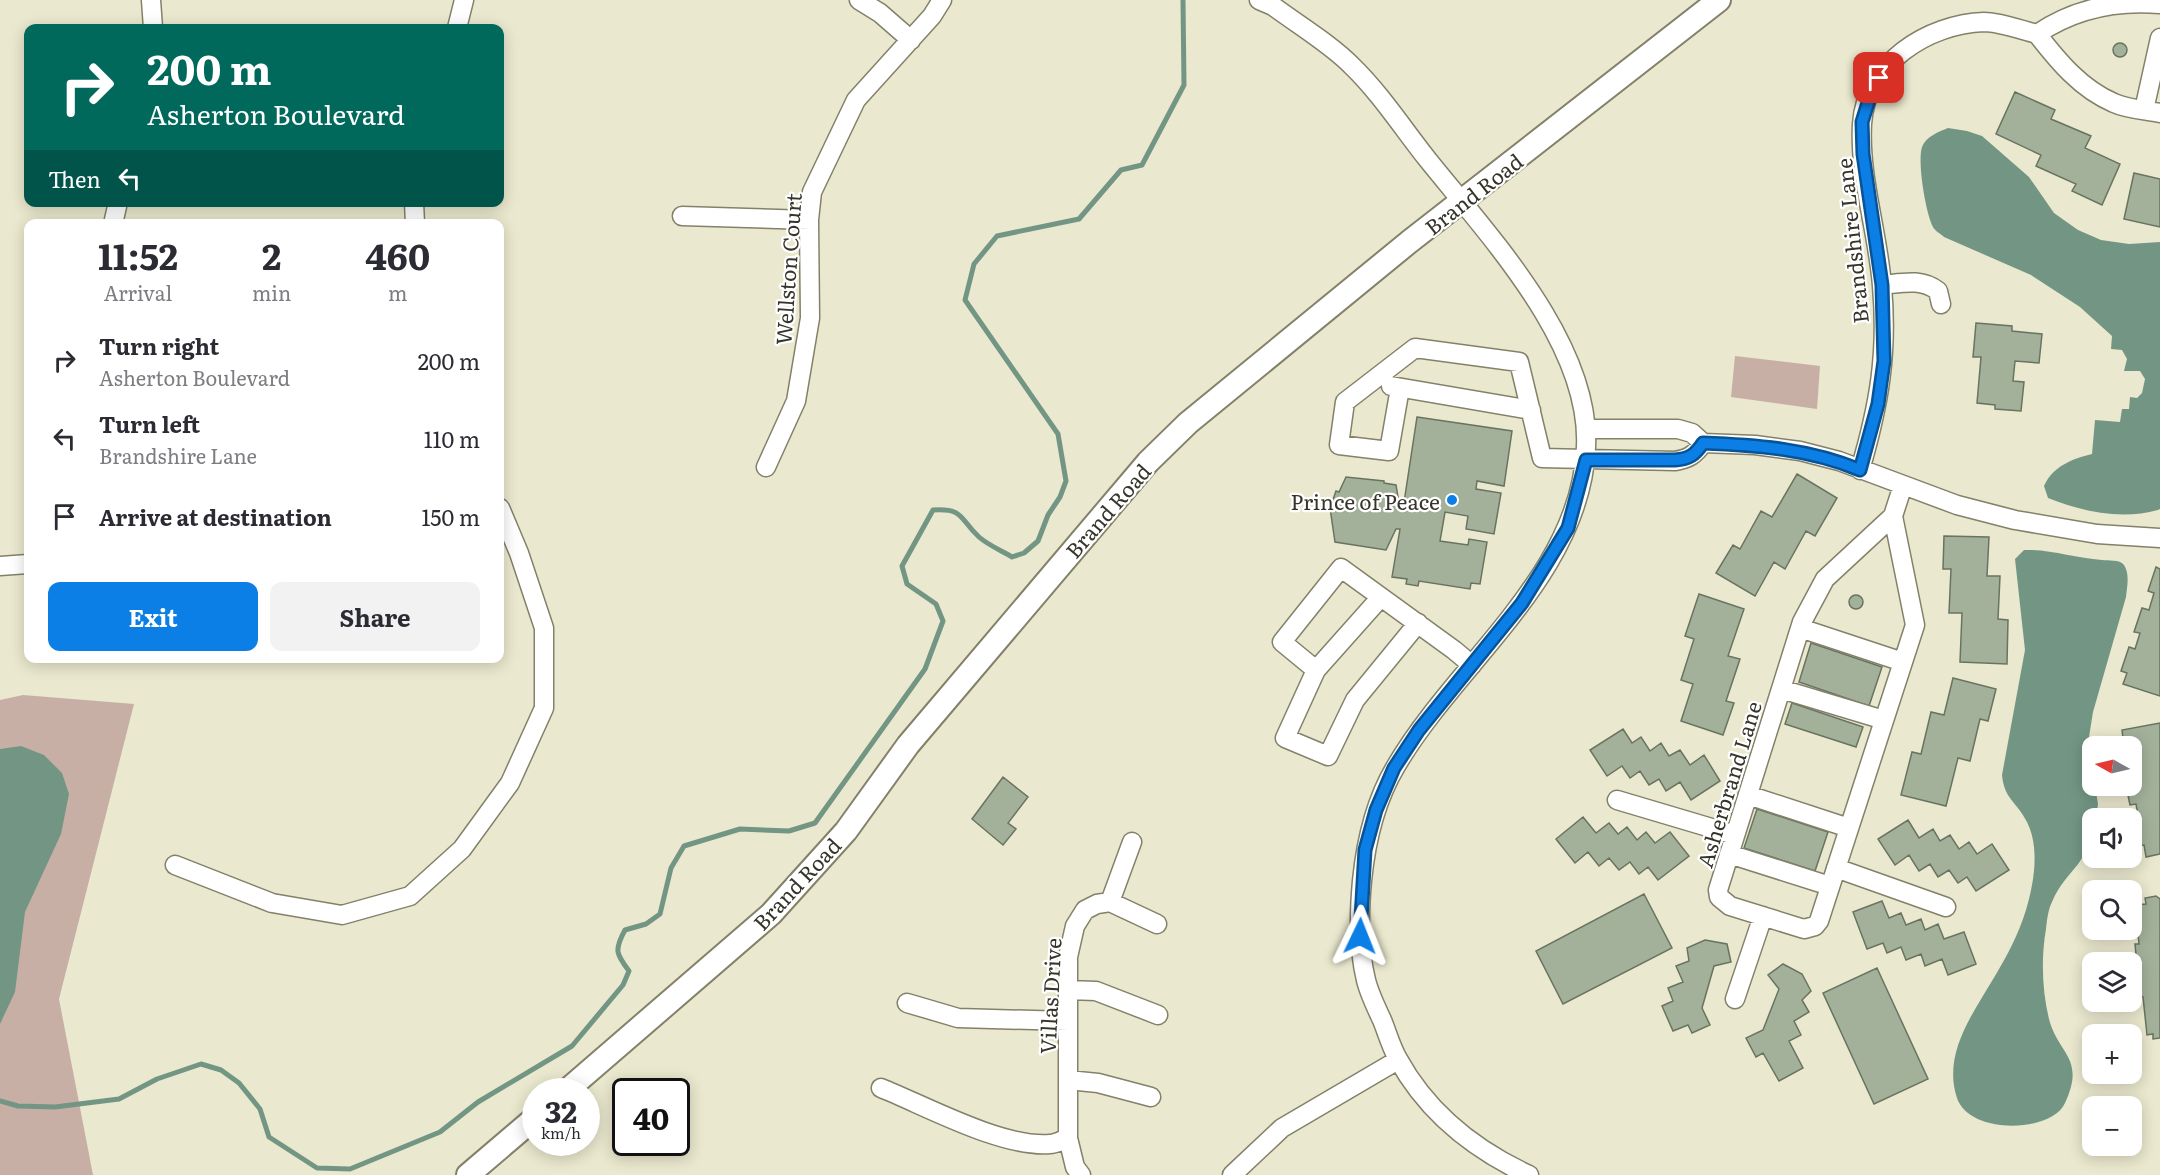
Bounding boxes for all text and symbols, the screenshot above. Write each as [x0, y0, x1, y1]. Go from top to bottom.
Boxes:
text: 200 m [147, 36, 272, 98]
icon: right [48, 48, 126, 126]
pin [1853, 52, 1904, 103]
icon: arrive [1862, 61, 1895, 94]
text: Asherton Boulevard [147, 93, 405, 133]
street label: Brand Road [1417, 145, 1529, 241]
street label: Brandshire Lane [1827, 157, 1875, 325]
text: Then [48, 162, 101, 195]
icon: left [113, 162, 146, 195]
street label: Wellston Court [766, 192, 808, 346]
text: 11:52 [98, 228, 178, 281]
text: 2 [262, 228, 281, 281]
text: 460 [365, 228, 430, 281]
text: Arrival [104, 277, 172, 307]
text: min [252, 277, 291, 307]
text: m [388, 277, 407, 307]
text: Turn right [99, 329, 219, 362]
icon: right [48, 344, 81, 377]
text: 200 m [418, 344, 480, 377]
text: Asherton Boulevard [99, 362, 290, 392]
text: Turn left [99, 407, 200, 440]
icon: left [48, 422, 81, 455]
text: 110 m [424, 422, 480, 455]
text: Brandshire Lane [99, 440, 257, 470]
street label: Brand Road [1057, 456, 1157, 564]
place label: Prince of Peace [1291, 485, 1440, 516]
marker: Prince of Peace [1445, 493, 1459, 507]
icon: arrive [48, 500, 81, 533]
text: Arrive at destination [99, 500, 332, 533]
text: 150 m [421, 500, 480, 533]
button: Exit [48, 582, 258, 651]
button: Share [270, 582, 480, 651]
street label: Asherbrand Lane [1688, 697, 1768, 871]
north arrow [2082, 736, 2142, 796]
map controls [2082, 736, 2142, 1156]
button: sound [2082, 808, 2142, 868]
street label: Brand Road [745, 830, 847, 936]
button: search [2082, 880, 2142, 940]
position arrow [1328, 904, 1392, 968]
street label: Villas Drive [1030, 937, 1068, 1055]
button: layers [2082, 952, 2142, 1012]
button: + [2082, 1024, 2142, 1084]
speed limit sign: 40 [612, 1078, 690, 1156]
text: 32 [545, 1088, 577, 1132]
button: − [2082, 1096, 2142, 1156]
text: km/h [541, 1121, 581, 1144]

